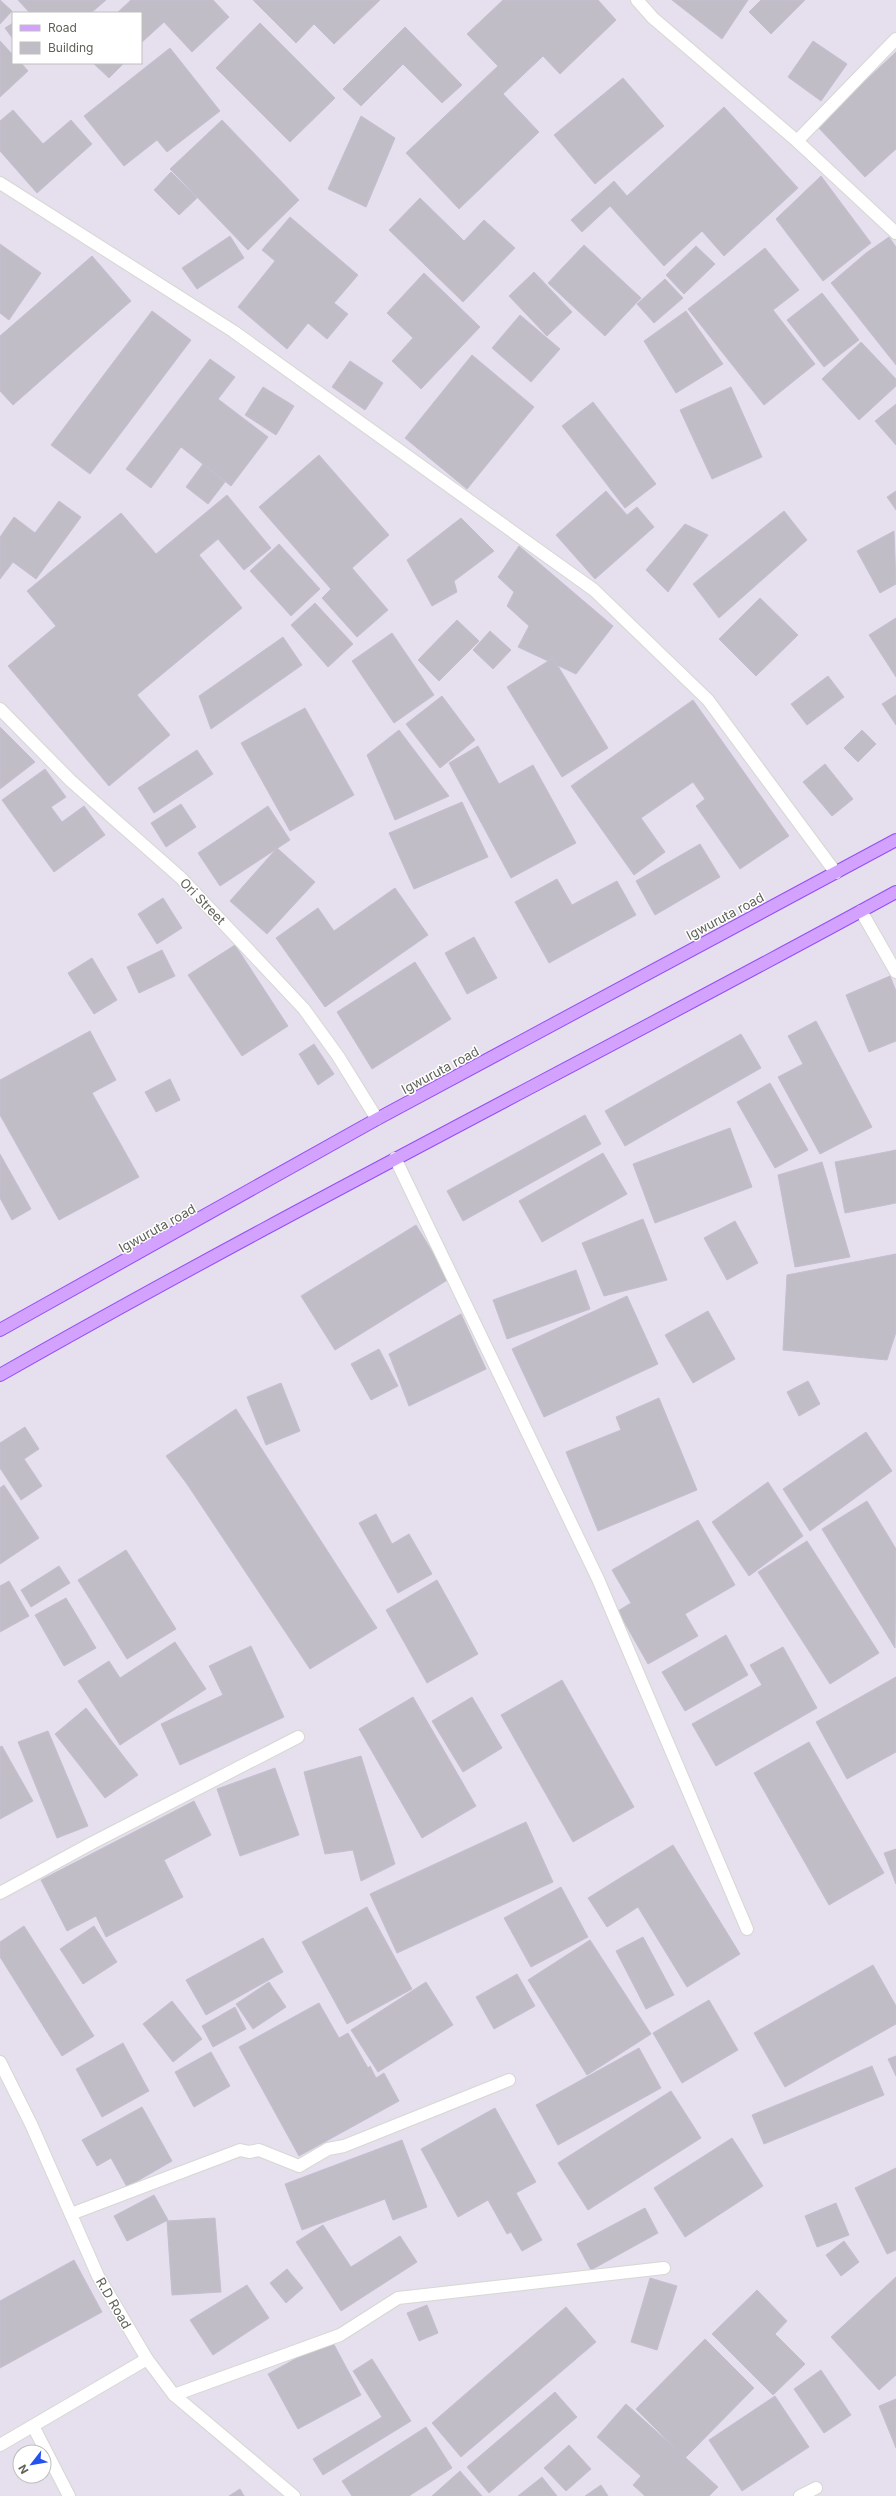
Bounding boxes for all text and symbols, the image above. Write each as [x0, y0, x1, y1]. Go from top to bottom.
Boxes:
legend [12, 12, 142, 64]
text: Road [48, 20, 77, 35]
text: Building [48, 40, 93, 55]
street label: Ori Street [177, 874, 229, 928]
street label: Igwuruta road [683, 889, 767, 943]
street label: Igwuruta road [398, 1043, 482, 1097]
street label: Igwuruta road [116, 1200, 198, 1256]
street label: R.D Road [93, 2275, 135, 2331]
north arrow [12, 2444, 52, 2484]
text: N [15, 2462, 32, 2476]

